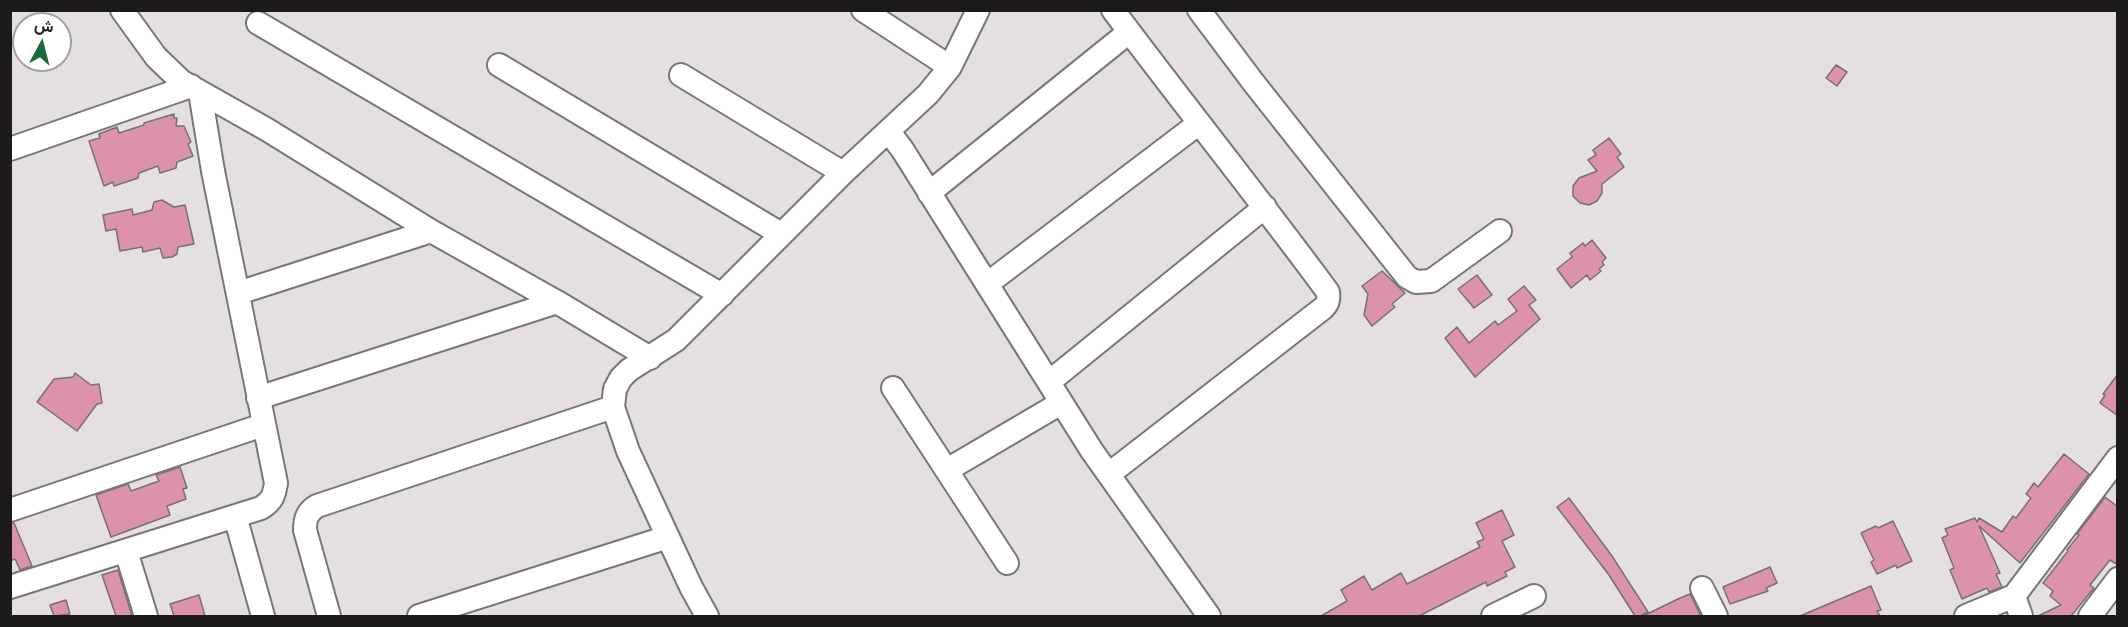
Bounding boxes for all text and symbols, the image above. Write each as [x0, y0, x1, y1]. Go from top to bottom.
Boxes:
north arrow [12, 12, 72, 72]
text: ش [33, 15, 55, 36]

